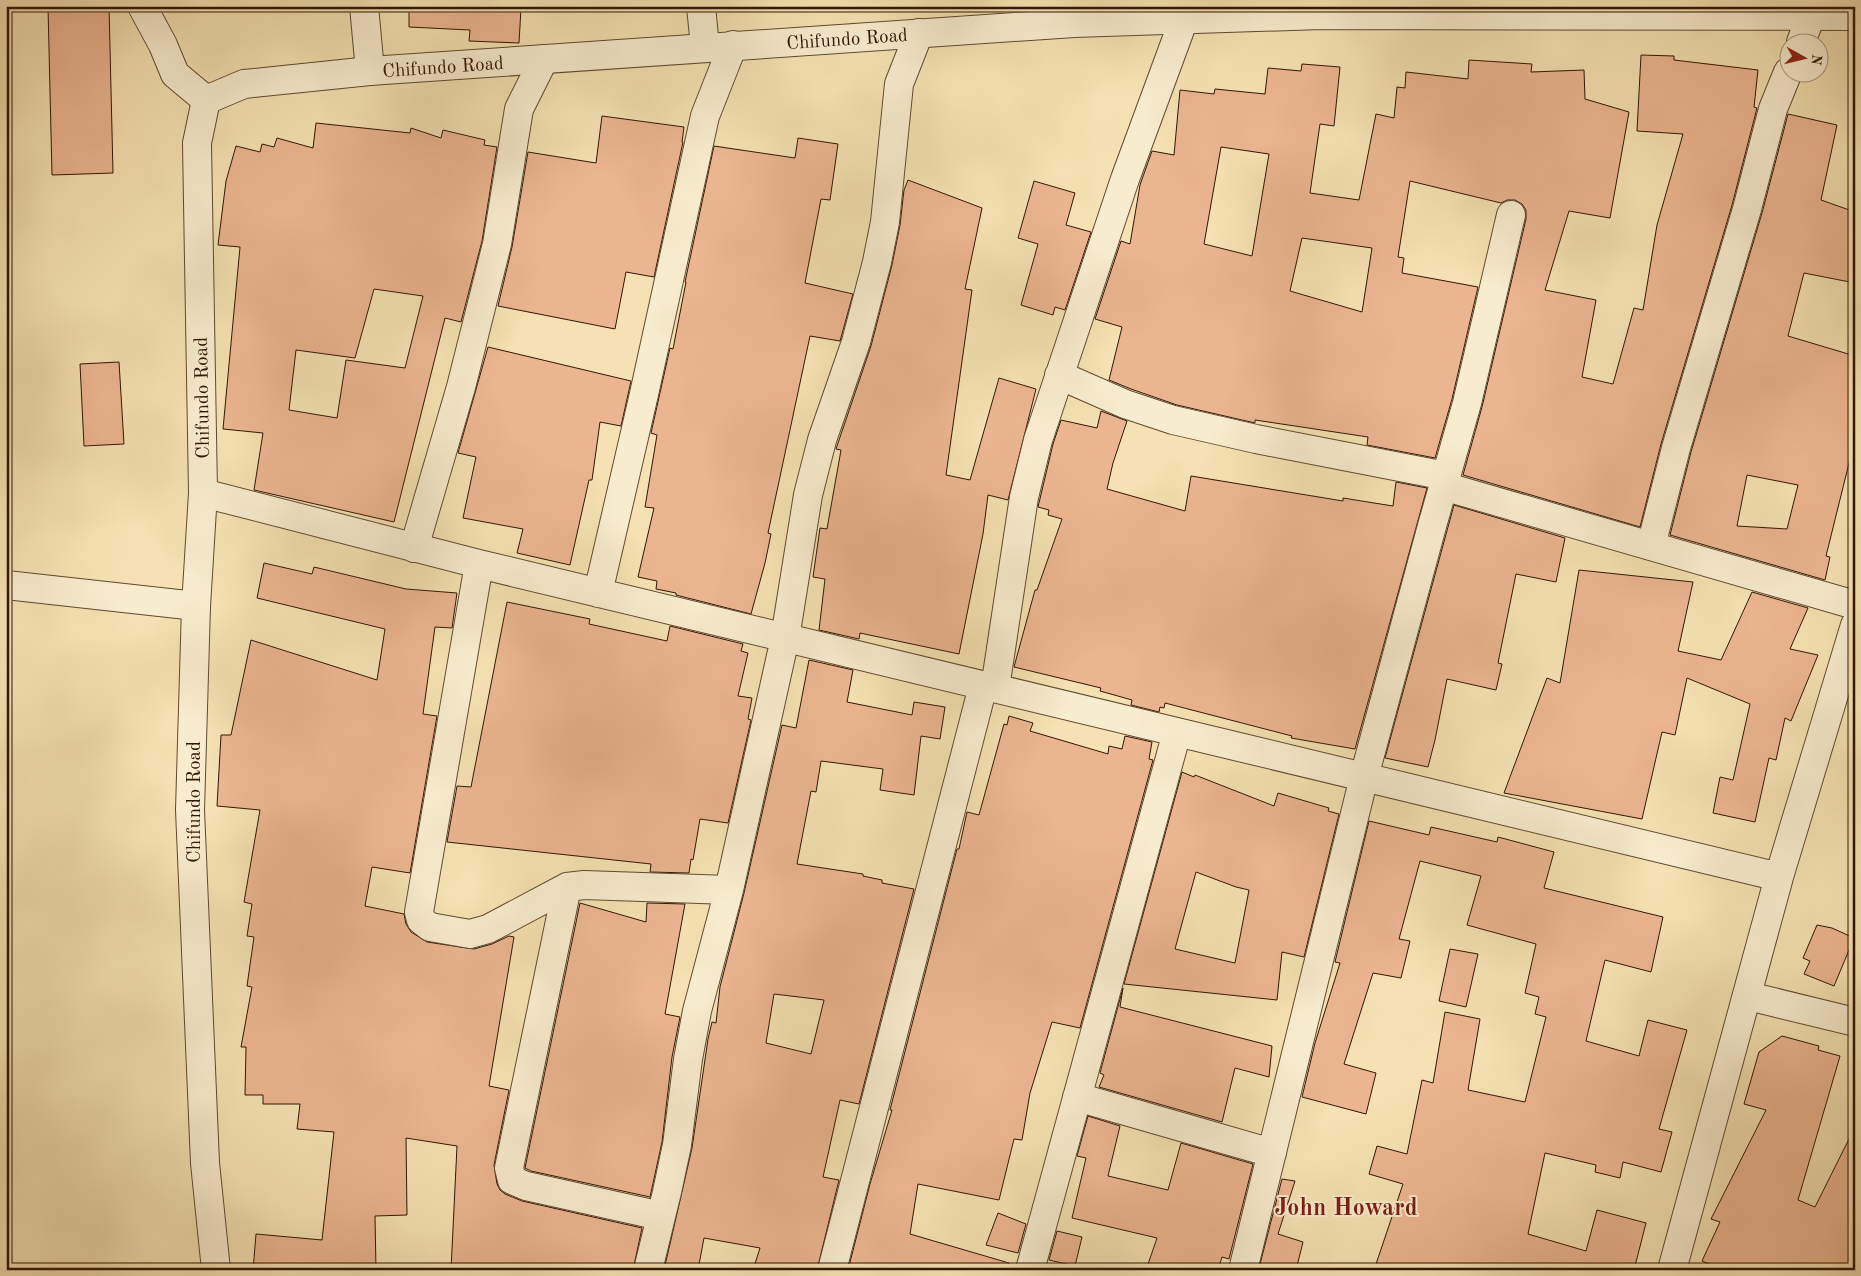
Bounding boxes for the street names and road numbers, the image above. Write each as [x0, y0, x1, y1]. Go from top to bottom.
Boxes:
street label: Chifundo Road [786, 27, 909, 54]
street label: Chifundo Road [382, 55, 505, 82]
street label: Chifundo Road [193, 337, 214, 459]
street label: Chifundo Road [186, 741, 205, 863]

